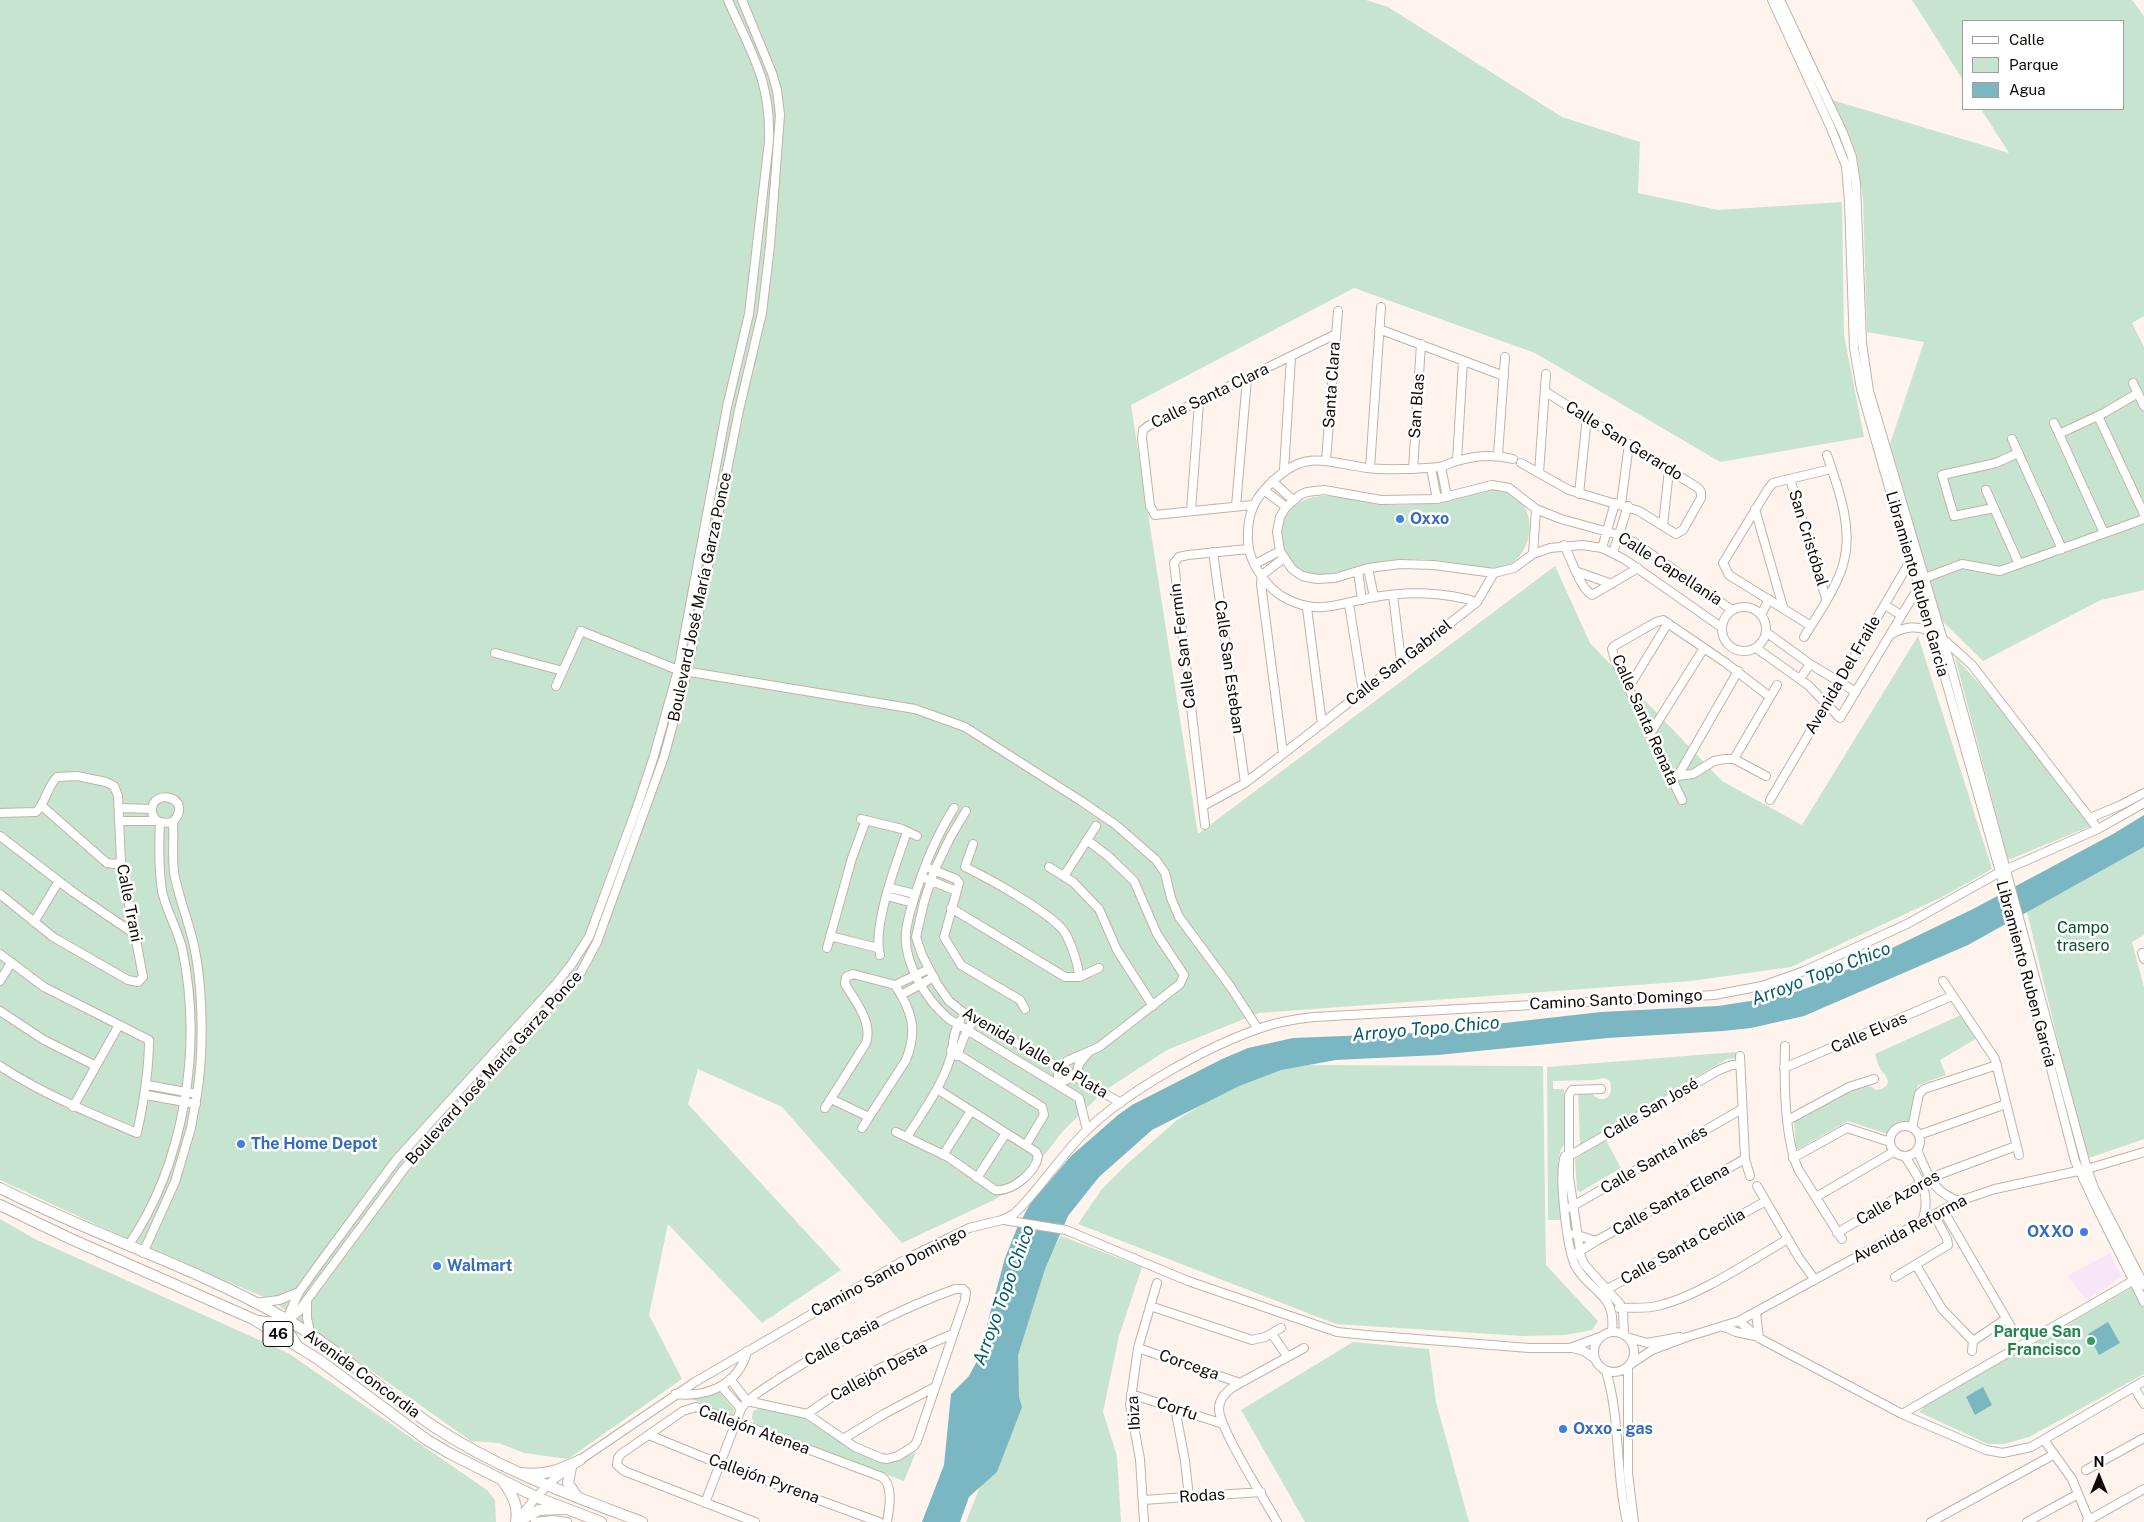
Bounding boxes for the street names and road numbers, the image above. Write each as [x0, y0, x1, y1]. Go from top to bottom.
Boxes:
street label: Santa Clara [1319, 341, 1345, 429]
street label: Calle Santa Clara [1148, 359, 1272, 433]
street label: San Blas [1405, 373, 1429, 439]
street label: Calle San Gerardo [1562, 397, 1686, 485]
street label: Boulevard José María Garza Ponce [664, 471, 736, 723]
street label: San Cristóbal [1784, 487, 1832, 589]
street label: Libramiento Ruben Garcia [1881, 489, 1953, 679]
street label: Calle Capellanía [1614, 528, 1726, 610]
street label: Calle San Fermín [1166, 582, 1200, 710]
street label: Calle San Esteban [1210, 599, 1248, 735]
street label: Avenida Del Fraile [1801, 612, 1885, 738]
street label: Calle San Gabriel [1342, 616, 1456, 710]
street label: Calle Santa Renata [1607, 652, 1683, 788]
street label: Calle Trani [112, 863, 146, 943]
street label: Libramiento Ruben Garcia [1992, 879, 2060, 1069]
street label: Boulevard José María Garza Ponce [402, 967, 586, 1169]
street label: Camino Santo Domingo [1529, 986, 1703, 1014]
street label: Avenida Valle de Plata [959, 1004, 1111, 1102]
street label: Calle Elvas [1828, 1008, 1910, 1058]
street label: Calle San José [1600, 1074, 1702, 1144]
street label: Calle Santa Inés [1597, 1122, 1711, 1198]
street label: Calle Santa Elena [1609, 1160, 1733, 1240]
street label: Calle Azores [1853, 1166, 1943, 1230]
street label: Avenida Reforma [1850, 1191, 1970, 1267]
street label: Calle Santa Cecilia [1617, 1205, 1749, 1289]
street label: Camino Santo Domingo [808, 1223, 970, 1321]
street label: Calle Casia [801, 1314, 883, 1370]
road number: 46 [263, 1322, 293, 1346]
street label: Avenida Concordia [300, 1326, 424, 1422]
street label: Callejón Desta [827, 1338, 931, 1406]
street label: Corcega [1156, 1346, 1222, 1384]
street label: Corfu [1154, 1393, 1200, 1425]
street label: Ibiza [1123, 1395, 1145, 1431]
street label: Callejón Atenea [696, 1401, 812, 1459]
street label: Callejón Pyrena [706, 1450, 822, 1508]
street label: Rodas [1178, 1485, 1226, 1507]

